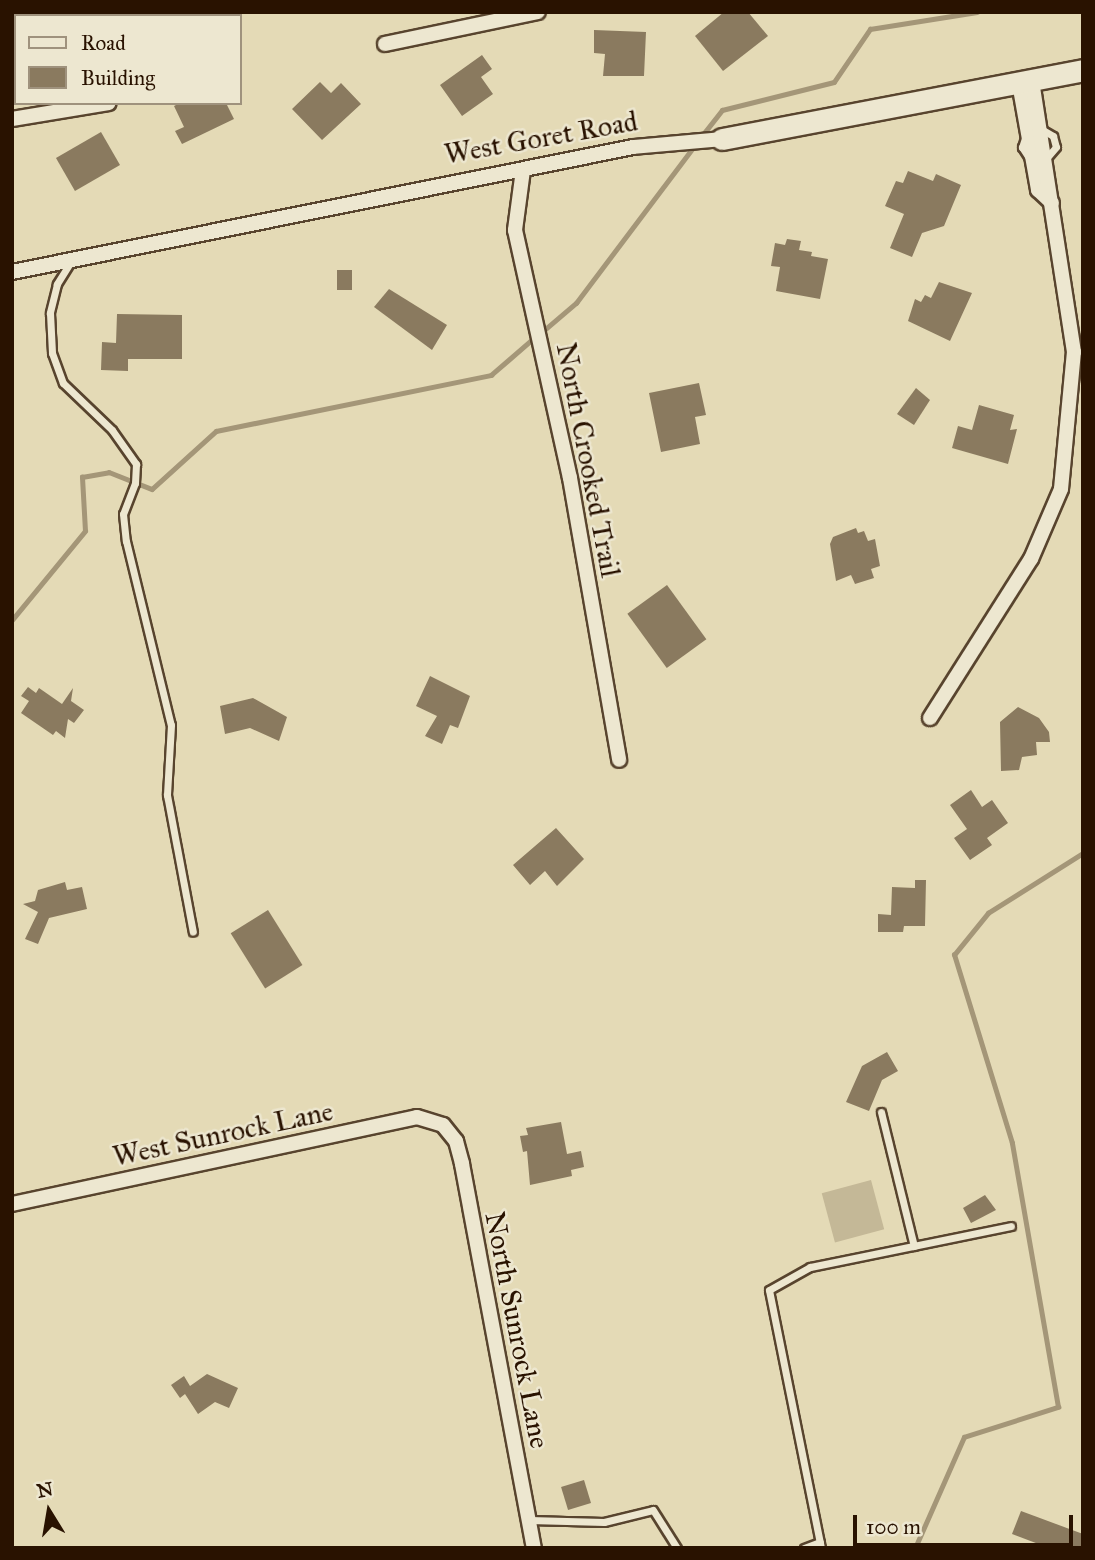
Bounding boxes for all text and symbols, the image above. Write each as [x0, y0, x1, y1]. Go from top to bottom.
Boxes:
legend [14, 14, 242, 105]
text: Road [81, 30, 126, 56]
text: Building [81, 65, 155, 91]
street label: West Goret Road [442, 104, 640, 172]
street label: North Crooked Trail [549, 340, 627, 580]
street label: West Sunrock Lane [110, 1094, 336, 1174]
street label: North Sunrock Lane [478, 1209, 556, 1451]
north arrow [14, 1476, 84, 1546]
text: N [35, 1477, 55, 1503]
scale bar [857, 1500, 1078, 1544]
text: 100 m [866, 1514, 921, 1540]

